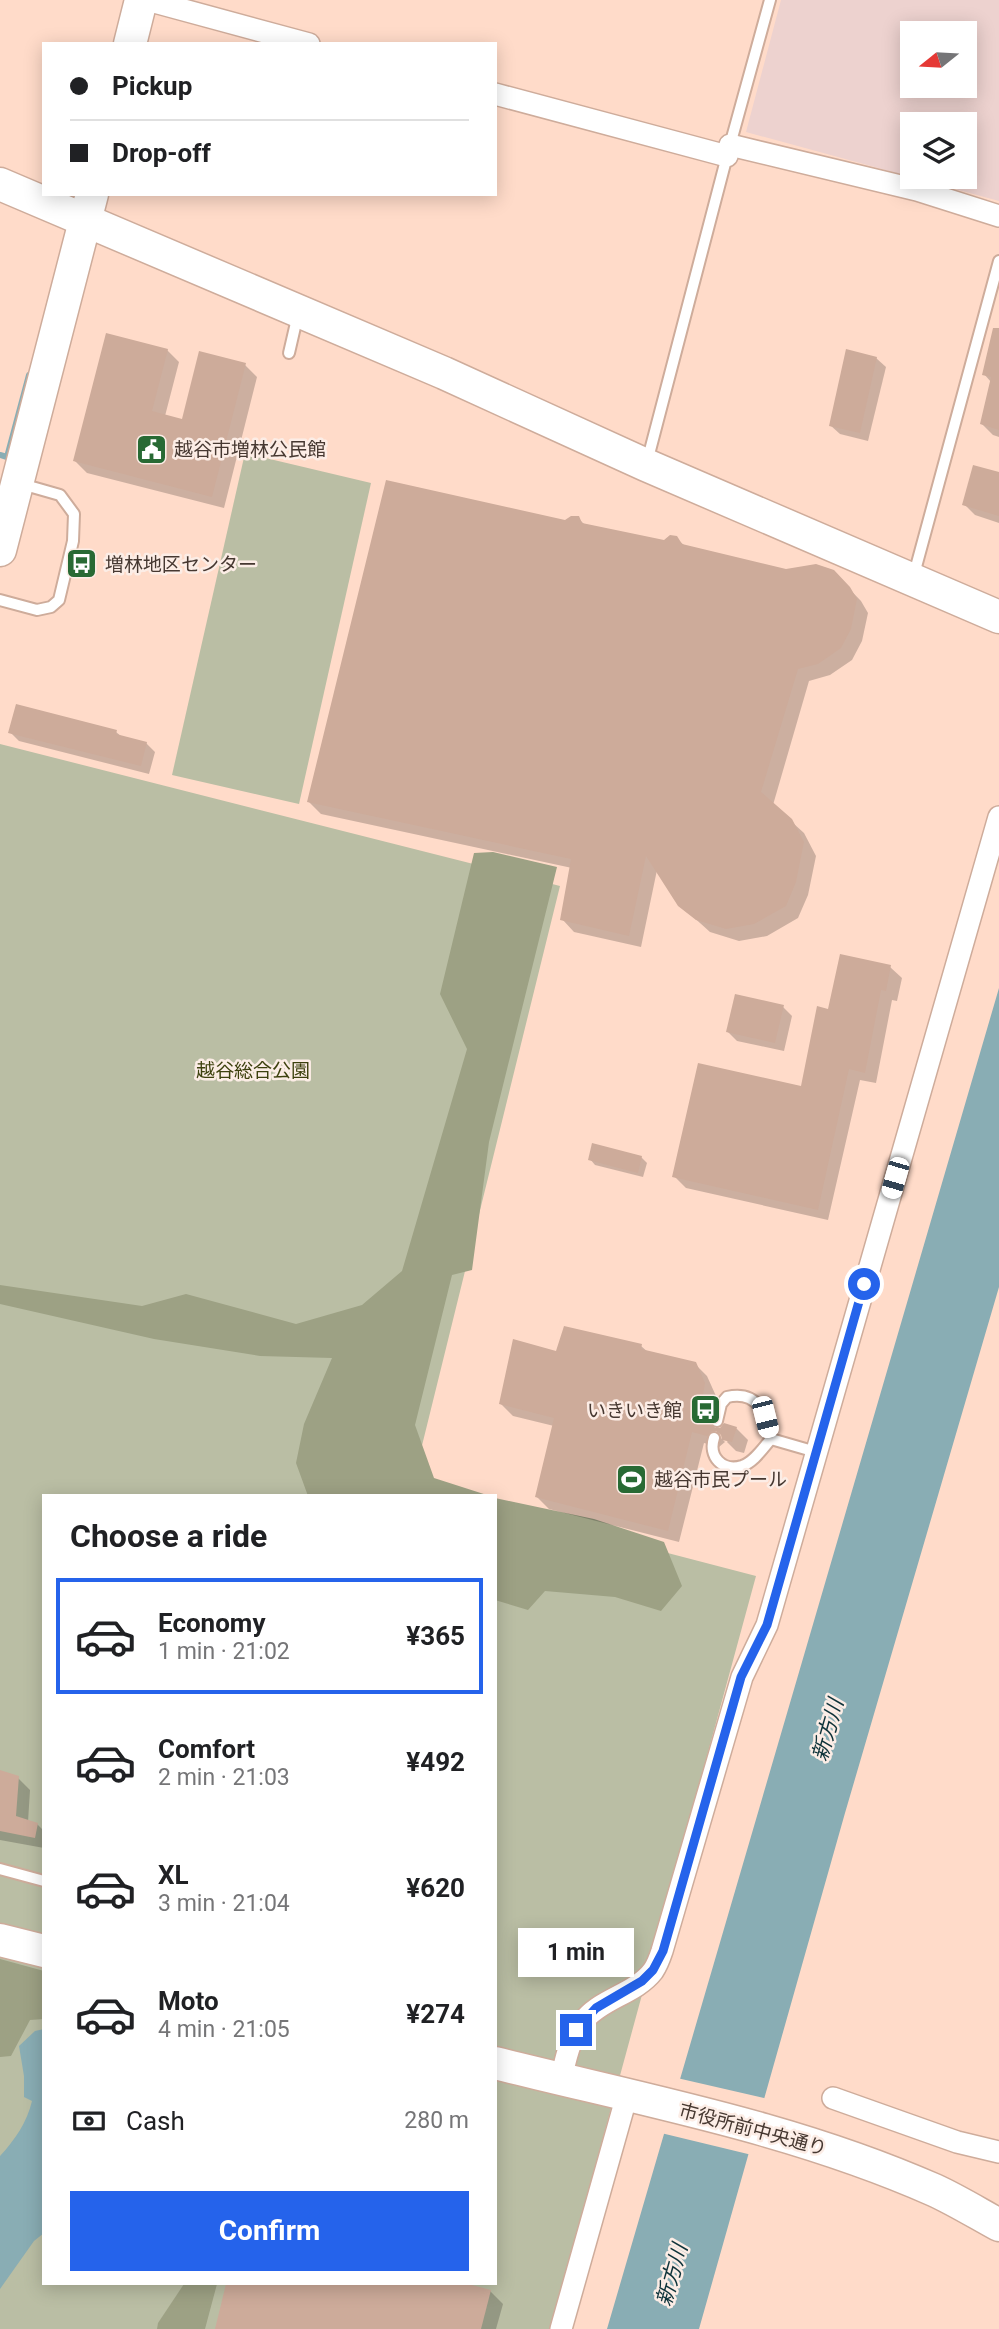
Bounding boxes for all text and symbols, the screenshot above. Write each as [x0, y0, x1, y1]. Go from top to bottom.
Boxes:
north arrow [900, 21, 976, 98]
map controls [900, 21, 977, 189]
text: Pickup [112, 71, 192, 101]
button: layers [900, 112, 977, 189]
text: Drop-off [112, 138, 211, 168]
public building icon: 越谷市増林公民館 [134, 432, 168, 466]
place label: 越谷市増林公民館 [174, 438, 326, 461]
bus stop icon: 増林地区センター [65, 547, 99, 581]
place label: 増林地区センター [105, 553, 257, 576]
park label: 越谷総合公園 [196, 1059, 310, 1082]
car [880, 1155, 911, 1201]
route start [848, 1268, 880, 1300]
bus stop icon: いきいき館 [688, 1393, 722, 1427]
car [750, 1394, 781, 1440]
place label: いきいき館 [587, 1399, 682, 1422]
sports icon: 越谷市民プール [614, 1462, 648, 1496]
place label: 越谷市民プール [654, 1468, 787, 1491]
text: Choose a ride [70, 1517, 267, 1555]
icon: car [74, 1605, 137, 1668]
text: Economy [158, 1608, 265, 1638]
text: ¥365 [406, 1621, 465, 1651]
text: 1 min · 21:02 [158, 1638, 290, 1665]
water label: 新方川 [808, 1694, 849, 1764]
icon: car [74, 1731, 137, 1794]
text: Comfort [158, 1734, 255, 1764]
text: ¥492 [406, 1747, 465, 1777]
text: 2 min · 21:03 [158, 1764, 290, 1791]
icon: car [74, 1857, 137, 1920]
text: XL [158, 1860, 189, 1890]
text: ¥620 [406, 1873, 465, 1903]
text: 3 min · 21:04 [158, 1890, 290, 1917]
callout: 1 min [518, 1928, 634, 1978]
text: 1 min [547, 1939, 605, 1966]
icon: car [74, 1983, 137, 2046]
text: Moto [158, 1986, 219, 2016]
text: ¥274 [406, 1999, 465, 2029]
route end [560, 2014, 592, 2046]
text: 4 min · 21:05 [158, 2016, 290, 2043]
street label: 市役所前中央通り [676, 2099, 829, 2160]
icon: cash [70, 2102, 108, 2140]
text: Cash [126, 2106, 185, 2136]
text: 280 m [404, 2107, 469, 2134]
button: Confirm [70, 2191, 469, 2271]
water label: 新方川 [652, 2239, 693, 2309]

